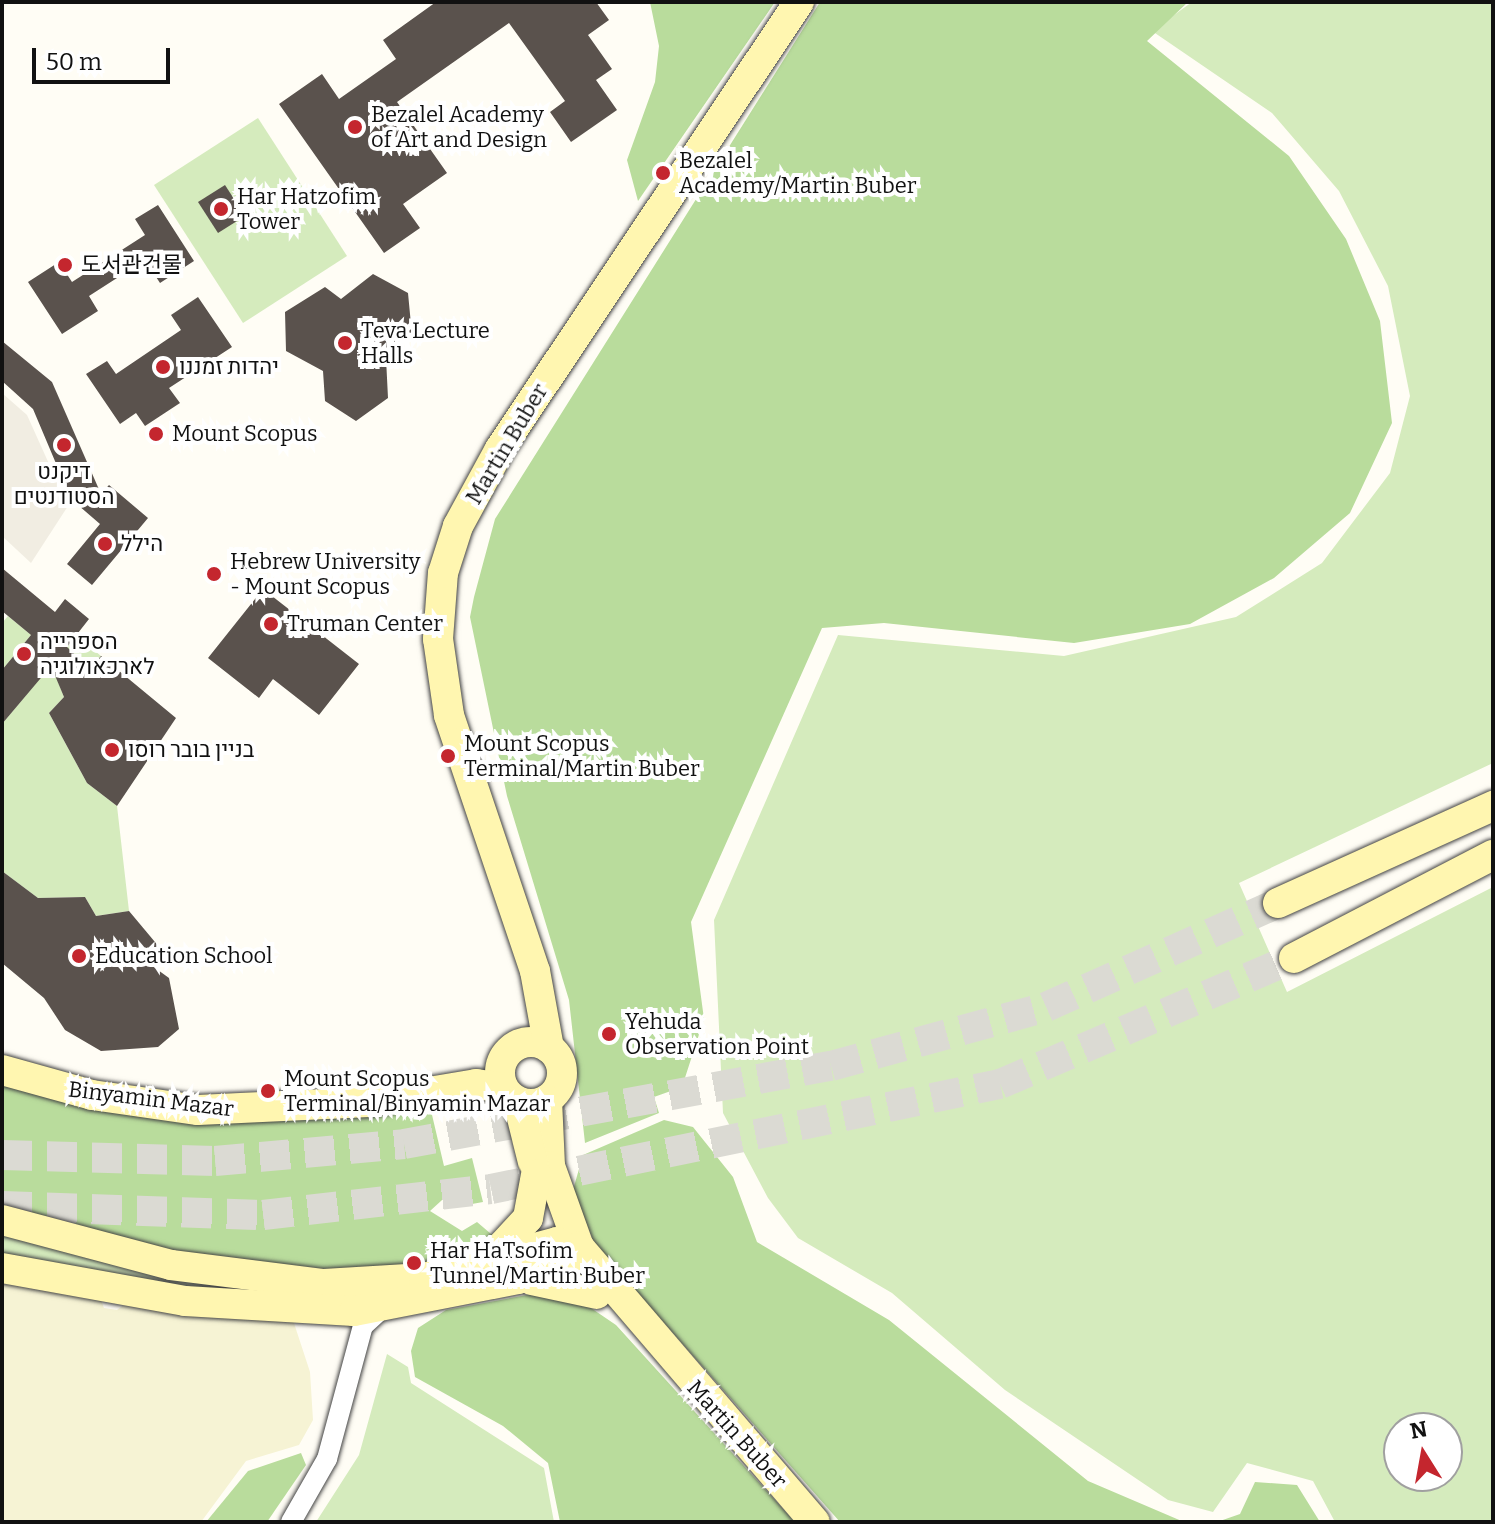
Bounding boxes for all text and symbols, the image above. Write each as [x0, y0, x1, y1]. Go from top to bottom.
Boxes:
scale bar [36, 32, 174, 82]
text: 50 m [46, 48, 102, 76]
place label: Bezalel Academy of Art and Design [371, 101, 547, 152]
marker: Bezalel Academy of Art and Design [346, 118, 364, 136]
place label: Bezalel Academy/Martin Buber [679, 147, 916, 198]
marker: Bezalel Academy/Martin Buber [654, 164, 672, 182]
place label: Har Hatzofim Tower [237, 183, 376, 234]
marker: Har Hatzofim Tower [212, 200, 230, 218]
place label: 도서관건물 [81, 252, 182, 278]
marker: 도서관건물 [56, 256, 74, 274]
place label: Teva Lecture Halls [361, 317, 490, 368]
marker: Teva Lecture Halls [336, 334, 354, 352]
place label: יהדות זמננו [179, 354, 279, 380]
marker: יהדות זמננו [154, 358, 172, 376]
street label: Martin Buber [461, 379, 553, 509]
place label: Mount Scopus [172, 421, 318, 447]
marker: Mount Scopus [147, 425, 165, 443]
marker: דיקנט הסטודנטים [55, 436, 73, 454]
place label: דיקנט הסטודנטים [14, 458, 114, 510]
place label: הילל [121, 531, 163, 557]
marker: הילל [96, 535, 114, 553]
place label: Hebrew University - Mount Scopus [230, 548, 420, 600]
marker: Hebrew University - Mount Scopus [205, 565, 223, 583]
place label: Truman Center [287, 611, 443, 637]
marker: Truman Center [262, 615, 280, 633]
place label: הספרייה לארכאולוגיה [40, 628, 155, 680]
marker: הספרייה לארכאולוגיה [15, 645, 33, 663]
place label: Mount Scopus Terminal/Martin Buber [464, 730, 700, 782]
place label: בניין בובר רוסו [128, 737, 254, 763]
marker: בניין בובר רוסו [103, 741, 121, 759]
marker: Mount Scopus Terminal/Martin Buber [439, 747, 457, 765]
place label: Education School [95, 943, 273, 969]
marker: Education School [70, 947, 88, 965]
place label: Yehuda Observation Point [625, 1008, 809, 1060]
marker: Yehuda Observation Point [600, 1025, 618, 1043]
place label: Mount Scopus Terminal/Binyamin Mazar [284, 1065, 550, 1116]
street label: Binyamin Mazar [67, 1076, 235, 1122]
marker: Mount Scopus Terminal/Binyamin Mazar [259, 1082, 277, 1100]
place label: Har HaTsofim Tunnel/Martin Buber [430, 1237, 645, 1288]
marker: Har HaTsofim Tunnel/Martin Buber [405, 1254, 423, 1272]
street label: Martin Buber [682, 1375, 792, 1493]
north arrow [1383, 1412, 1463, 1492]
text: N [1408, 1415, 1430, 1445]

